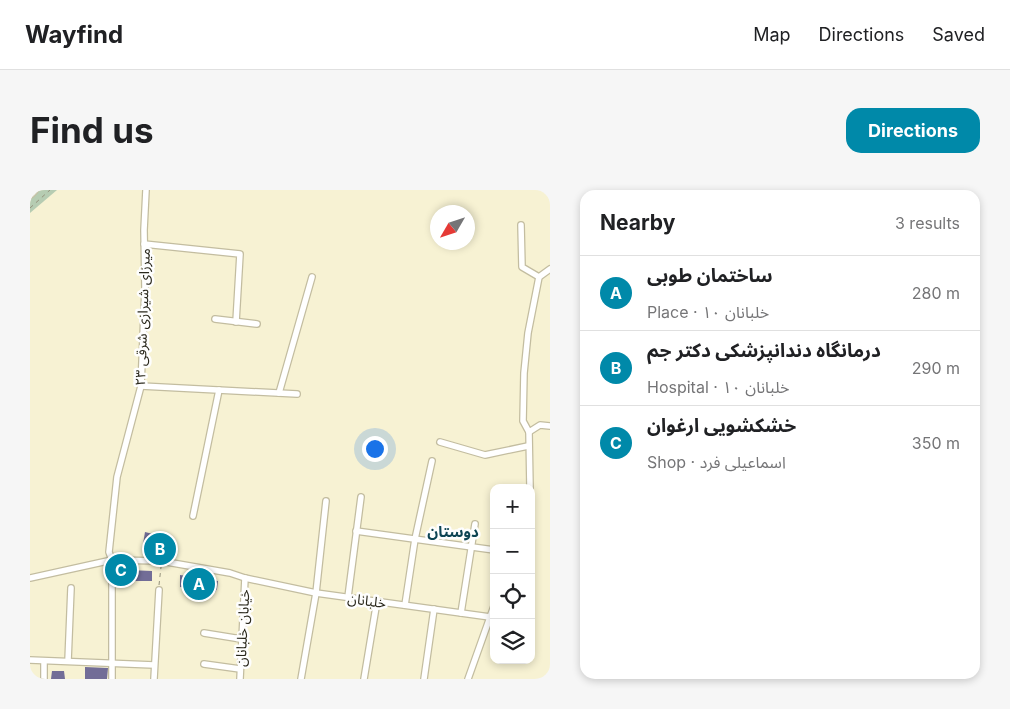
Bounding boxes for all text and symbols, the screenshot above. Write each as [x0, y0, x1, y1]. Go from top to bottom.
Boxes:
text: Wayfind [25, 20, 123, 49]
text: Map [753, 24, 791, 45]
text: Directions [819, 24, 904, 45]
text: Saved [932, 24, 985, 45]
button: Directions [846, 108, 980, 153]
text: Find us [30, 109, 154, 151]
north arrow [430, 205, 475, 250]
text: Nearby [600, 210, 675, 235]
text: 3 results [895, 213, 960, 233]
street label: ۲۳ میرزای شیرازی شرقی [131, 248, 154, 386]
text: ساختمان طوبی [647, 264, 772, 287]
text: A [610, 283, 622, 303]
text: 280 m [912, 283, 960, 303]
text: Place · ۱۰ خلبانان [647, 302, 769, 322]
text: درمانگاه دندانپزشکی دکتر جم [647, 339, 881, 362]
text: B [611, 358, 621, 378]
text: 290 m [912, 358, 960, 378]
text: Hospital · ۱۰ خلبانان [647, 377, 789, 397]
text: خشکشویی ارغوان [647, 414, 796, 437]
text: C [610, 433, 622, 453]
text: 350 m [912, 433, 960, 453]
your location [362, 436, 388, 462]
text: Shop · اسماعیلی فرد [647, 452, 786, 472]
map controls [490, 484, 535, 664]
button: + [490, 484, 535, 529]
district label: دوستان [427, 522, 479, 541]
button: − [490, 529, 535, 574]
pin: B [144, 530, 176, 568]
pin: C [105, 551, 137, 589]
pin: A [183, 565, 215, 603]
button: locate [490, 574, 535, 619]
street label: خیابان خلبانان [231, 589, 254, 667]
street label: خلبانان [346, 589, 387, 612]
button: layers [490, 619, 535, 664]

